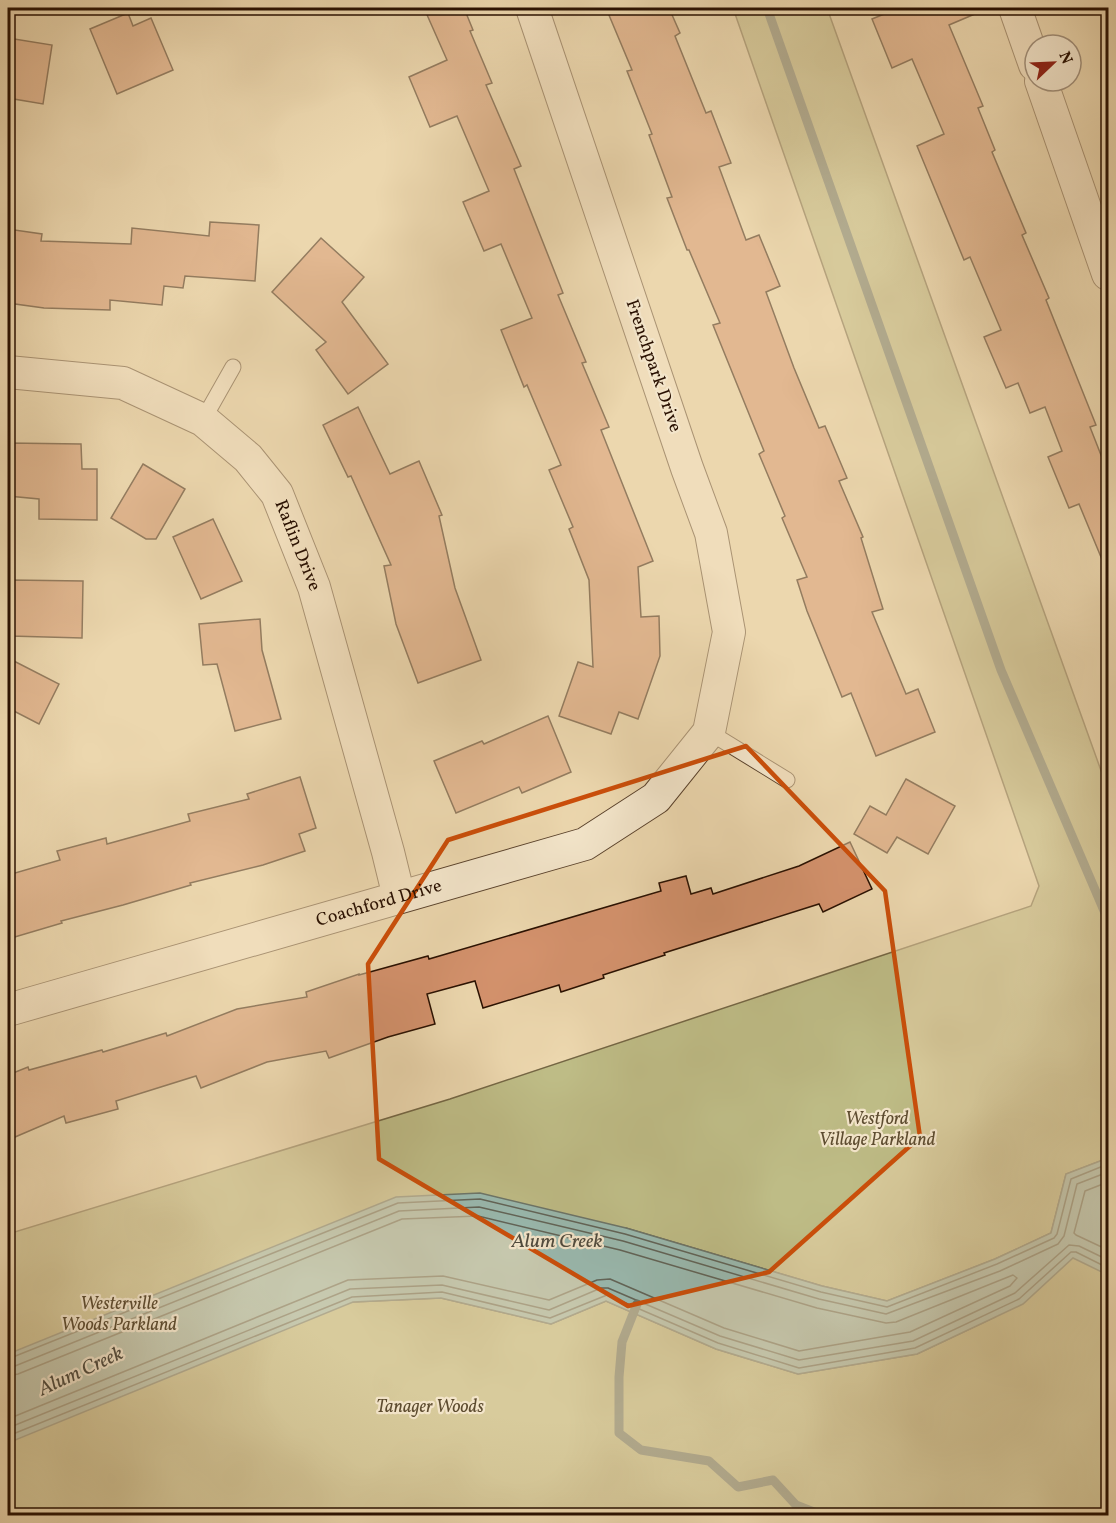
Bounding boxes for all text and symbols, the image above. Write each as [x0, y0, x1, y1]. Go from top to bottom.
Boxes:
north arrow [1023, 33, 1083, 93]
text: N [1053, 48, 1078, 68]
street label: Frenchpark Drive [619, 296, 687, 436]
street label: Raflin Drive [268, 496, 327, 595]
street label: Coachford Drive [313, 873, 445, 933]
park label: Westford Village Parkland [819, 1107, 936, 1153]
water label: Alum Creek [511, 1228, 602, 1256]
park label: Westerville Woods Parkland [61, 1292, 177, 1338]
water label: Alum Creek [33, 1340, 128, 1404]
park label: Tanager Woods [376, 1395, 484, 1420]

